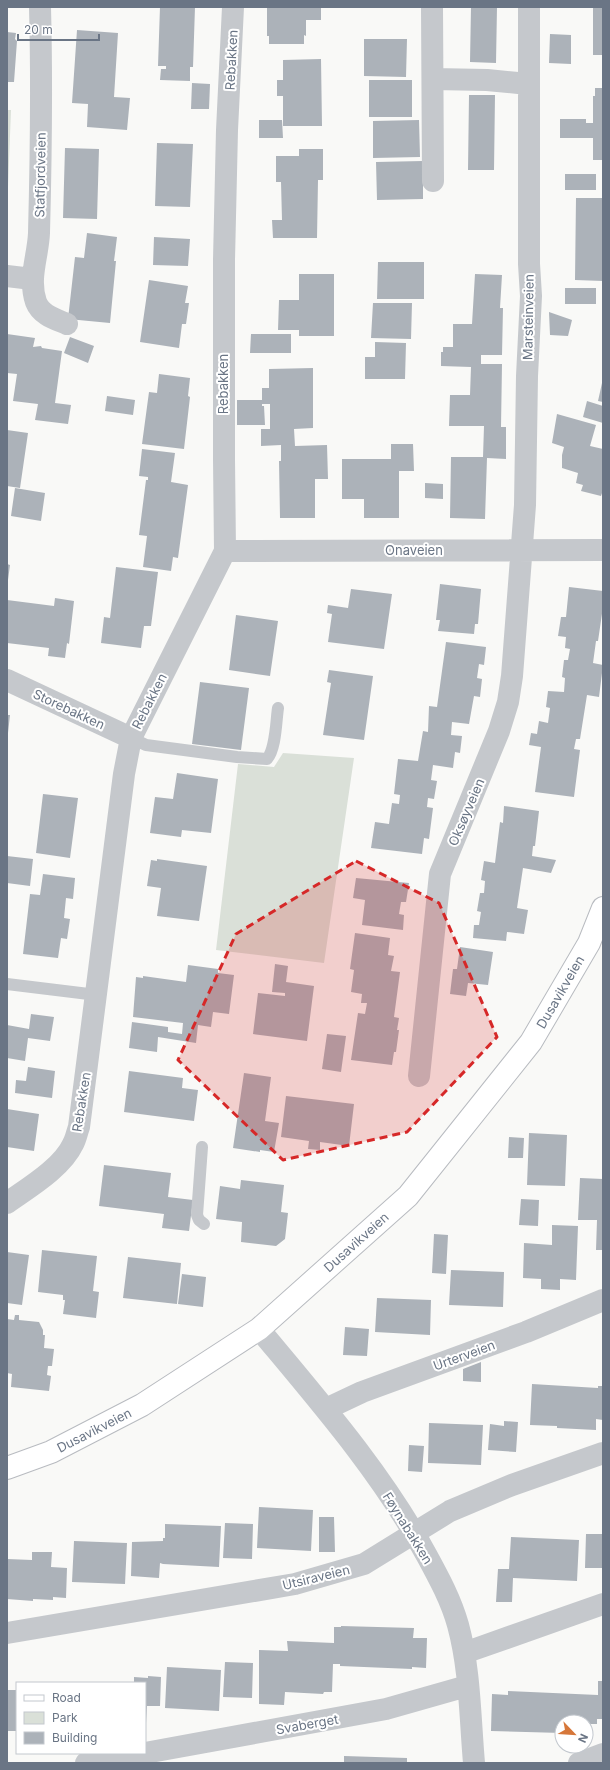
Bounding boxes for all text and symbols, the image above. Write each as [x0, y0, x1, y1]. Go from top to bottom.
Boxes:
scale bar [18, 16, 99, 42]
text: 20 m [24, 22, 53, 37]
street label: Rebakken [221, 29, 241, 91]
street label: Statfjordveien [31, 132, 49, 218]
street label: Marsteinveien [519, 274, 537, 360]
street label: Rebakken [215, 354, 231, 414]
street label: Onaveien [385, 542, 443, 558]
street label: Rebakken [128, 670, 170, 732]
street label: Storebakken [31, 685, 107, 733]
street label: Oksøyveien [445, 776, 487, 848]
street label: Dusavikveien [533, 953, 587, 1031]
street label: Rebakken [68, 1071, 94, 1133]
street label: Dusavikveien [320, 1209, 392, 1275]
street label: Urterveien [431, 1336, 497, 1374]
street label: Dusavikveien [54, 1404, 134, 1456]
street label: Føynabakken [380, 1489, 436, 1567]
street label: Utsiraveien [281, 1561, 351, 1593]
legend [16, 1682, 146, 1754]
text: Road [52, 1690, 81, 1705]
text: Park [52, 1710, 78, 1725]
street label: Svaberget [275, 1711, 339, 1737]
north arrow [554, 1714, 594, 1754]
text: Building [52, 1730, 97, 1745]
text: N [575, 1731, 591, 1745]

